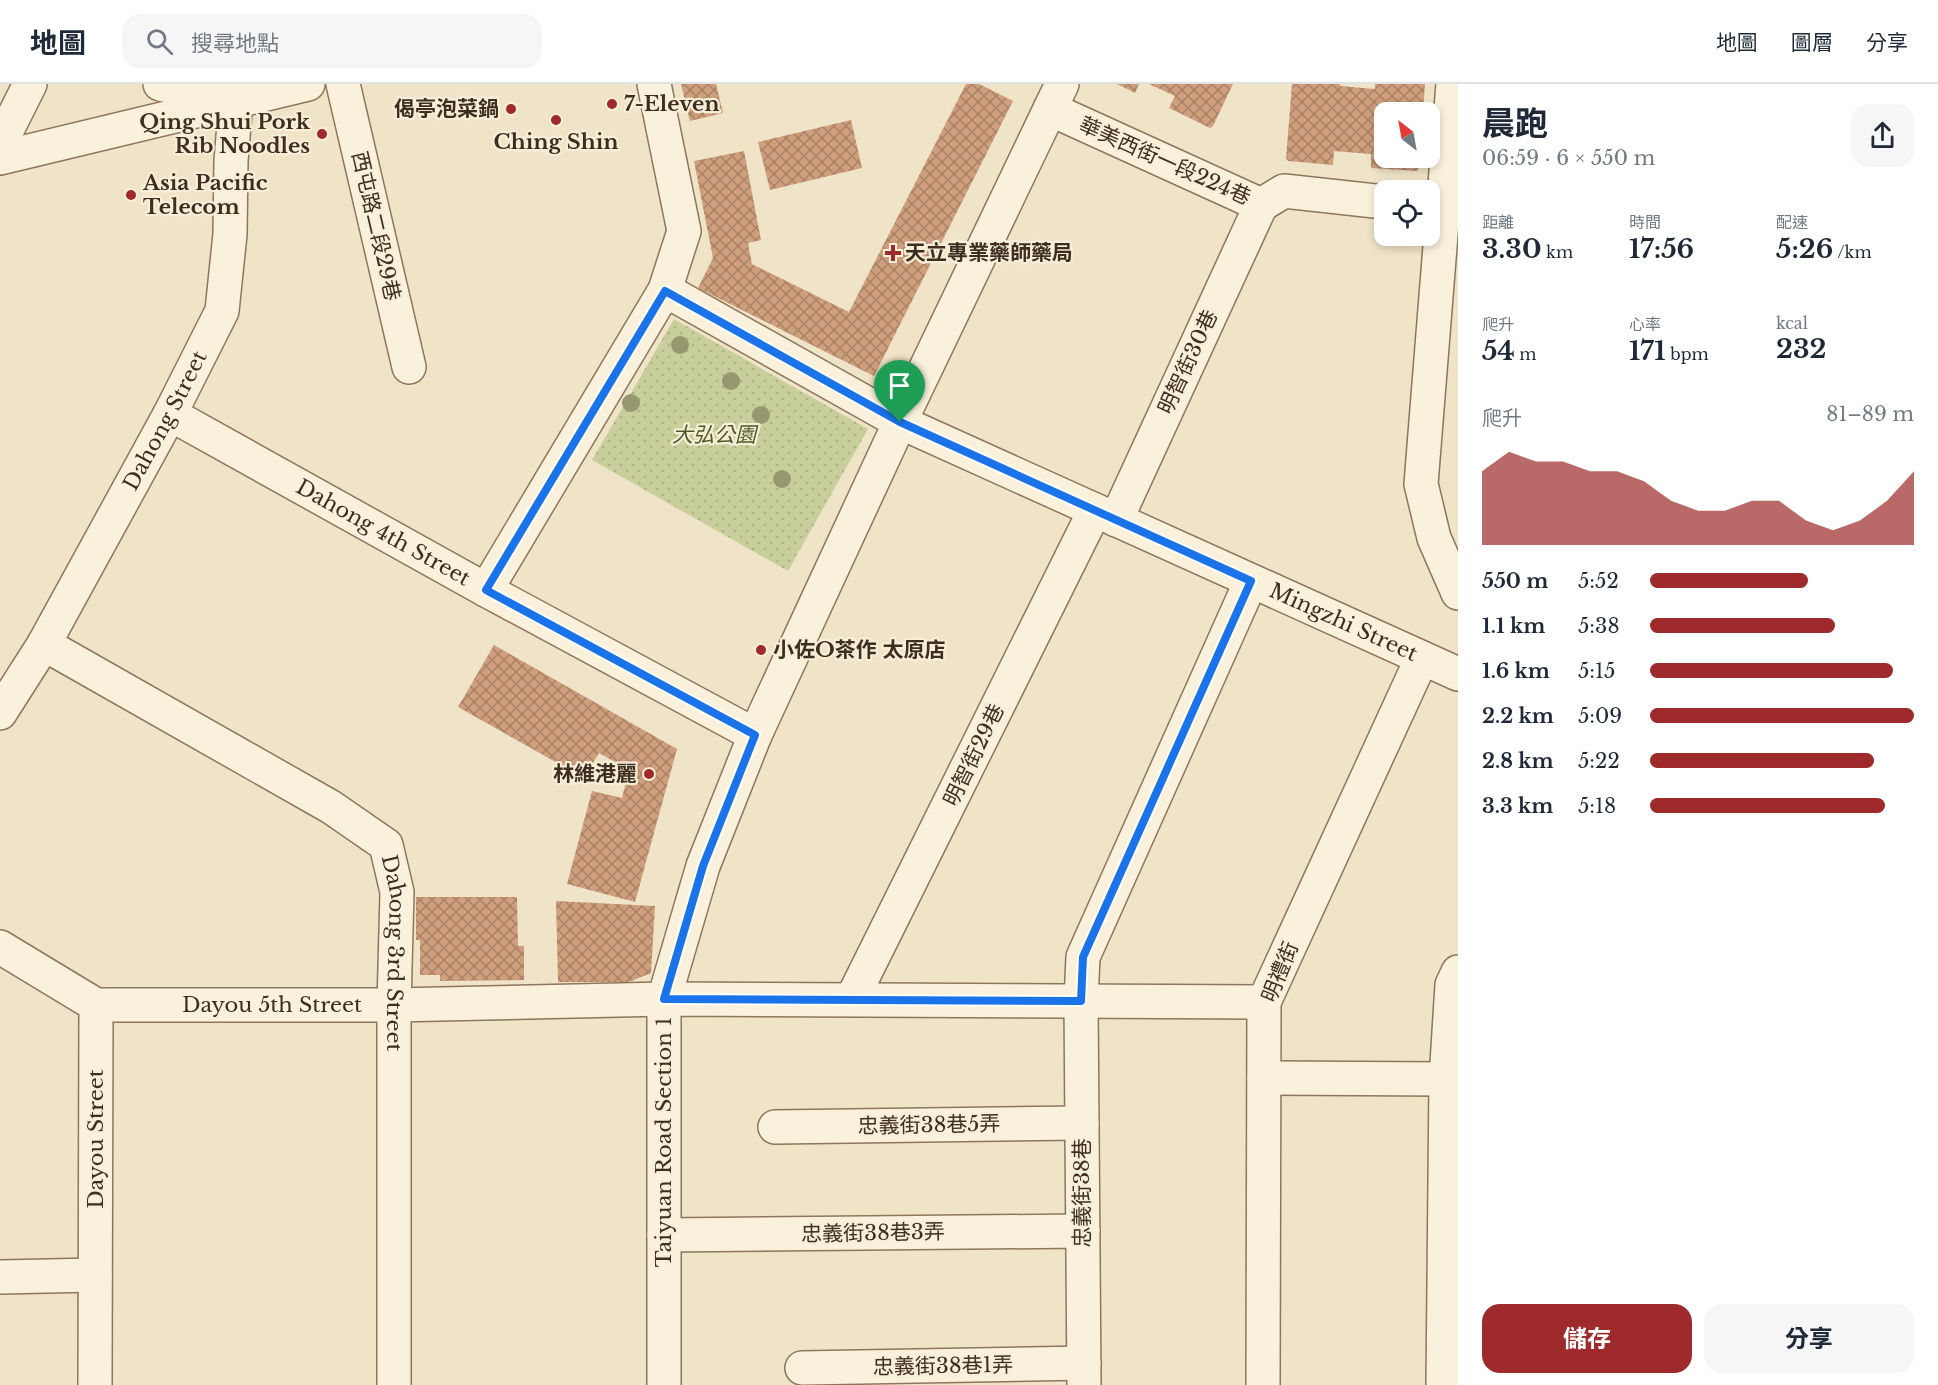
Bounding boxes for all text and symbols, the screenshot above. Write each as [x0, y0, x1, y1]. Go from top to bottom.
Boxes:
search box [122, 14, 542, 68]
icon: search [143, 25, 176, 58]
text: 地圖 [30, 26, 86, 61]
text: 搜尋地點 [191, 30, 279, 57]
text: 地圖 [1716, 30, 1758, 56]
text: 圖層 [1791, 30, 1833, 56]
text: 分享 [1866, 30, 1908, 56]
place label: 7-Eleven [624, 91, 719, 117]
place label: 偈亭泡菜鍋 [394, 96, 499, 122]
marker: 7-Eleven [605, 97, 619, 111]
marker: 偈亭泡菜鍋 [504, 102, 518, 116]
north arrow [1374, 102, 1440, 168]
map controls [1374, 102, 1440, 246]
text: 晨跑 [1482, 103, 1548, 144]
button: share [1851, 104, 1914, 167]
place label: Qing Shui Pork Rib Noodles [139, 109, 311, 159]
street label: 華美西街一段224巷 [1075, 111, 1255, 211]
marker: Ching Shin [549, 113, 563, 127]
marker: Qing Shui Pork Rib Noodles [315, 127, 329, 141]
place label: Ching Shin [493, 129, 619, 155]
text: 06:59 · 6 × 550 m [1482, 146, 1655, 170]
street label: 西屯路二段29巷 [346, 149, 406, 303]
place label: Asia Pacific Telecom [142, 170, 268, 220]
button: locate [1374, 180, 1440, 246]
marker: Asia Pacific Telecom [124, 188, 138, 202]
text: 距離 [1482, 212, 1514, 232]
text: 時間 [1629, 212, 1661, 232]
text: 配速 [1776, 212, 1808, 232]
text: 3.30 [1482, 233, 1542, 265]
text: 17:56 [1629, 233, 1694, 265]
text: 5:26 [1776, 233, 1833, 265]
place label: 天立專業藥師藥局 [905, 240, 1073, 266]
text: km [1542, 242, 1573, 262]
text: /km [1833, 242, 1872, 262]
marker: 天立專業藥師藥局 [886, 246, 900, 260]
street label: 明智街30巷 [1153, 306, 1223, 418]
text: kcal [1776, 313, 1808, 333]
text: 爬升 [1482, 314, 1514, 334]
text: 心率 [1629, 314, 1661, 334]
text: 232 [1776, 333, 1826, 365]
text: 54 [1482, 335, 1515, 367]
text: 171 [1629, 335, 1666, 367]
text: m [1515, 344, 1537, 364]
text: bpm [1666, 344, 1709, 364]
street label: Dahong Street [118, 346, 213, 495]
pin [874, 360, 925, 422]
icon: arrive [883, 369, 916, 402]
text: 81–89 m [1826, 402, 1914, 426]
text: 爬升 [1482, 406, 1522, 430]
park label: 大弘公園 [672, 422, 759, 448]
street label: Dahong 4th Street [292, 474, 475, 592]
text: 550 m [1482, 569, 1548, 593]
text: 5:52 [1578, 569, 1619, 593]
street label: Mingzhi Street [1265, 577, 1422, 667]
text: 1.1 km [1482, 614, 1545, 638]
text: 5:38 [1578, 614, 1620, 638]
place label: 小佐O茶作 太原店 [773, 637, 945, 663]
marker: 小佐O茶作 太原店 [754, 643, 768, 657]
text: 1.6 km [1482, 659, 1550, 683]
text: 5:15 [1578, 659, 1615, 683]
street label: 明智街29巷 [938, 700, 1010, 810]
text: 2.2 km [1482, 704, 1554, 728]
text: 5:09 [1578, 704, 1622, 728]
text: 2.8 km [1482, 749, 1554, 773]
text: 5:22 [1578, 749, 1620, 773]
place label: 林維港麗 [553, 761, 637, 787]
marker: 林維港麗 [642, 767, 656, 781]
text: 3.3 km [1482, 794, 1553, 818]
text: 5:18 [1578, 794, 1616, 818]
street label: Dahong 3rd Street [376, 852, 411, 1052]
street label: 明禮街 [1256, 938, 1304, 1006]
street label: Dayou 5th Street [182, 992, 362, 1018]
street label: Taiyuan Road Section 1 [651, 1017, 677, 1267]
street label: Dayou Street [83, 1069, 109, 1209]
street label: 忠義街38巷5弄 [857, 1111, 1001, 1139]
street label: 忠義街38巷 [1069, 1138, 1095, 1248]
street label: 忠義街38巷3弄 [801, 1219, 945, 1247]
button: 儲存 [1482, 1304, 1692, 1373]
button: 分享 [1704, 1304, 1914, 1373]
street label: 忠義街38巷1弄 [873, 1352, 1013, 1380]

